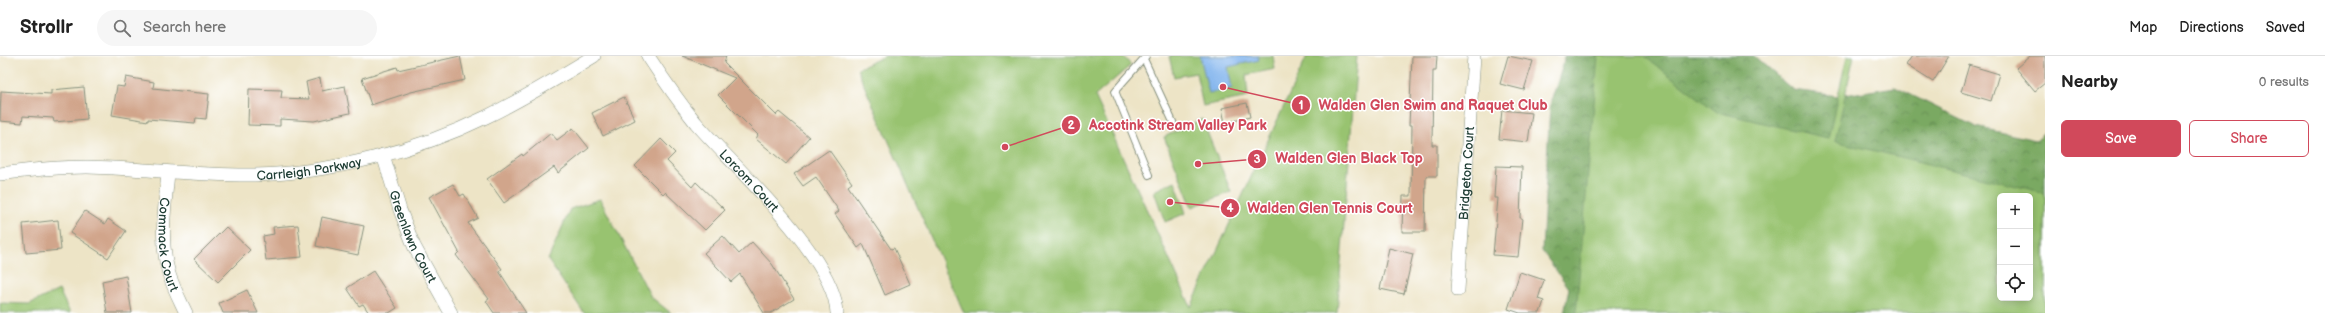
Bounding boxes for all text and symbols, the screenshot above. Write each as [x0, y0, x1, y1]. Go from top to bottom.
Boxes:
search box [97, 10, 377, 46]
text: Strollr [20, 16, 73, 39]
icon: search [111, 17, 133, 39]
text: Search here [143, 18, 226, 37]
text: Map [2129, 19, 2157, 36]
text: Directions [2179, 19, 2244, 36]
text: Saved [2266, 19, 2305, 36]
text: Nearby [2061, 72, 2118, 92]
text: 0 results [2259, 74, 2309, 90]
callout: Walden Glen Swim and Raquet Club [1291, 92, 1556, 118]
text: Walden Glen Swim and Raquet Club [1318, 97, 1548, 114]
text: 1 [1298, 98, 1304, 113]
callout: Accotink Stream Valley Park [1061, 112, 1276, 138]
text: Accotink Stream Valley Park [1088, 117, 1268, 134]
text: 2 [1067, 118, 1075, 133]
button: Save [2061, 120, 2181, 157]
button: Share [2189, 120, 2309, 157]
street label: Bridgeton Court [1456, 126, 1478, 221]
street label: Lorcom Court [716, 146, 782, 216]
callout: Walden Glen Black Top [1247, 146, 1431, 172]
text: Walden Glen Black Top [1275, 150, 1423, 167]
text: 3 [1253, 152, 1261, 167]
street label: Carrleigh Parkway [256, 154, 363, 184]
street label: Greenlawn Court [385, 189, 440, 286]
map controls [1997, 193, 2033, 301]
button: + [1997, 193, 2033, 229]
callout: Walden Glen Tennis Court [1220, 195, 1421, 221]
street label: Commack Court [154, 197, 182, 294]
text: Walden Glen Tennis Court [1247, 200, 1413, 217]
text: 4 [1226, 201, 1234, 216]
button: − [1997, 229, 2033, 265]
button: locate [1997, 265, 2033, 301]

